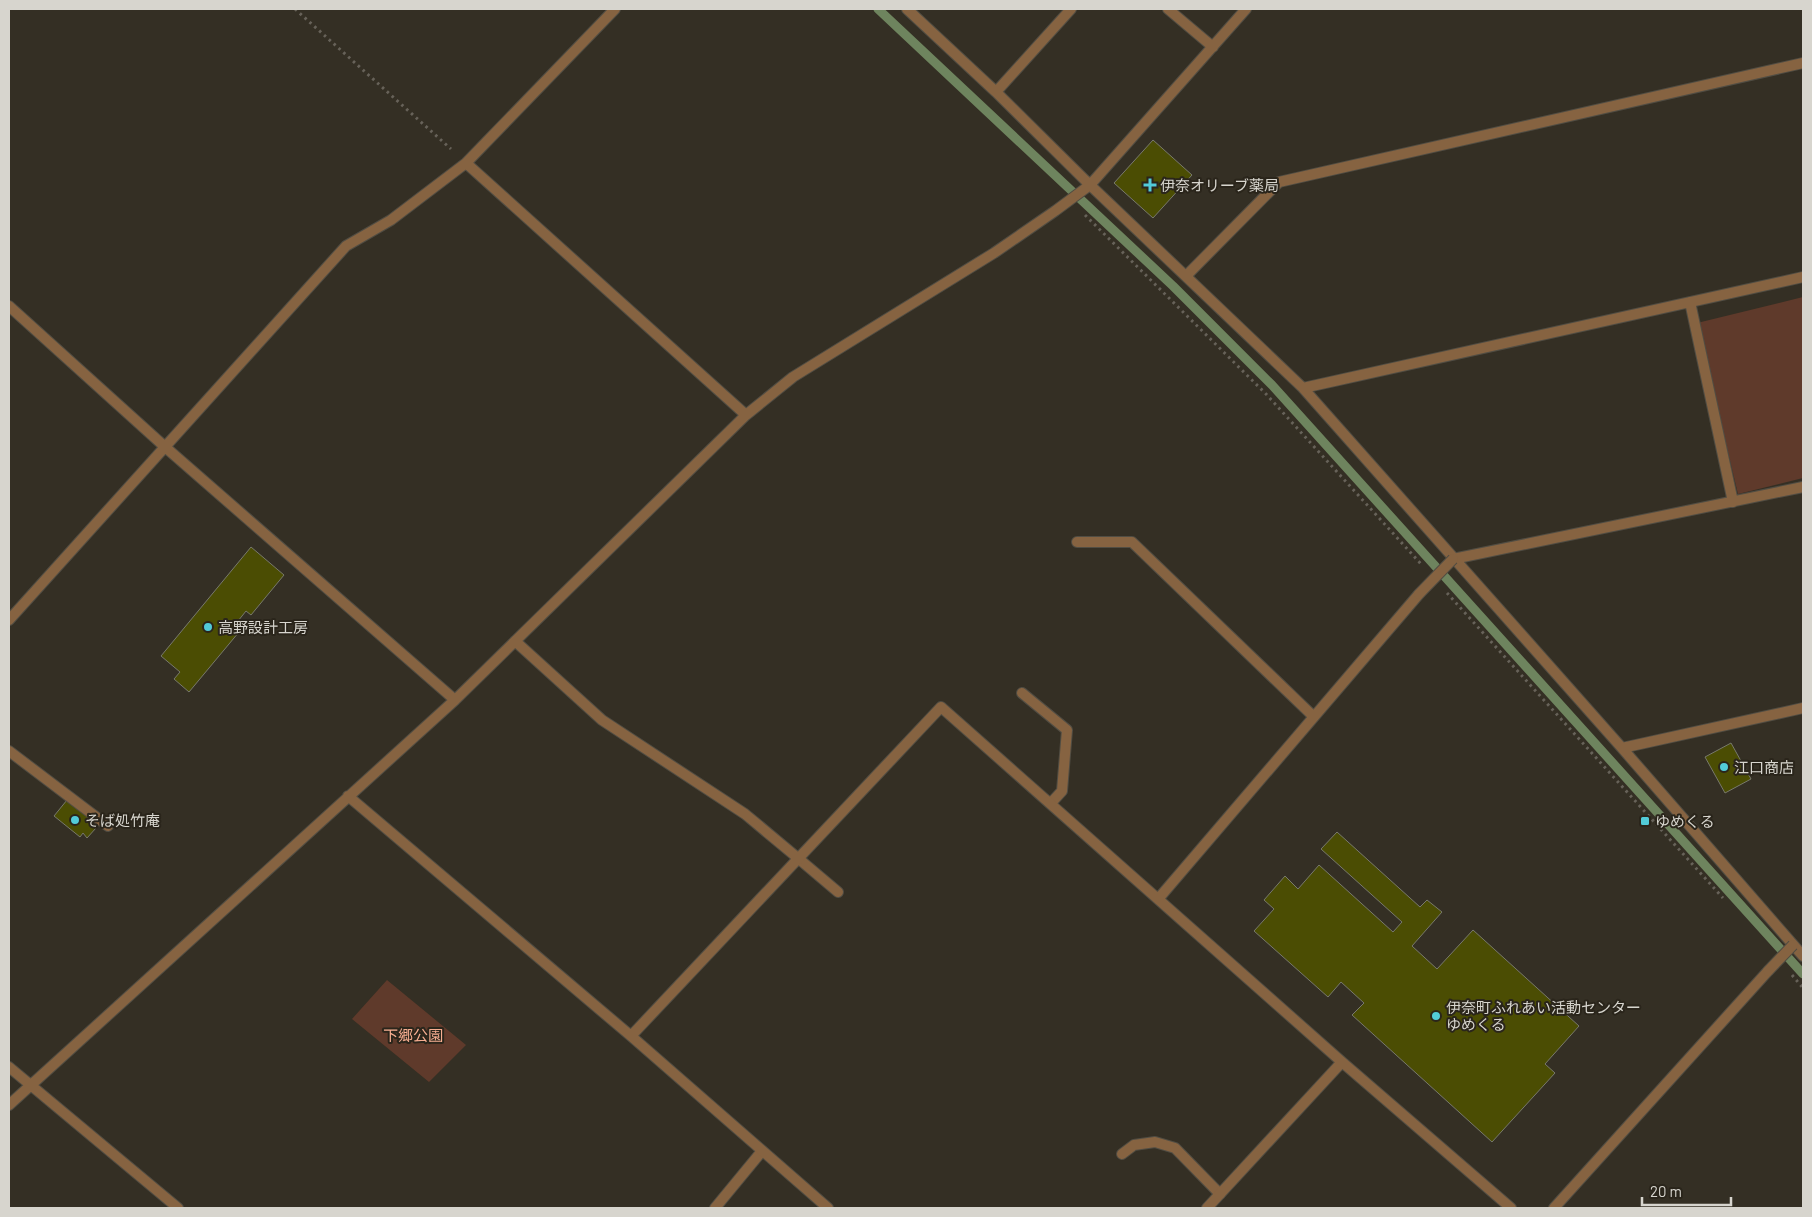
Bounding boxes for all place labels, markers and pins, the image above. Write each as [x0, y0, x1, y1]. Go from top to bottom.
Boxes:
place label: 伊奈オリーブ薬局 [1160, 176, 1279, 194]
marker: 伊奈オリーブ薬局 [1144, 179, 1156, 191]
place label: 高野設計工房 [218, 618, 308, 636]
marker: 高野設計工房 [202, 621, 214, 633]
place label: 江口商店 [1734, 758, 1794, 776]
marker: 江口商店 [1718, 761, 1730, 773]
place label: そば処竹庵 [85, 811, 160, 829]
place label: ゆめくる [1655, 812, 1715, 830]
marker: そば処竹庵 [69, 814, 81, 826]
marker: ゆめくる [1639, 815, 1651, 827]
place label: 伊奈町ふれあい活動センター ゆめくる [1446, 998, 1641, 1033]
marker: 伊奈町ふれあい活動センター ゆめくる [1430, 1010, 1442, 1022]

